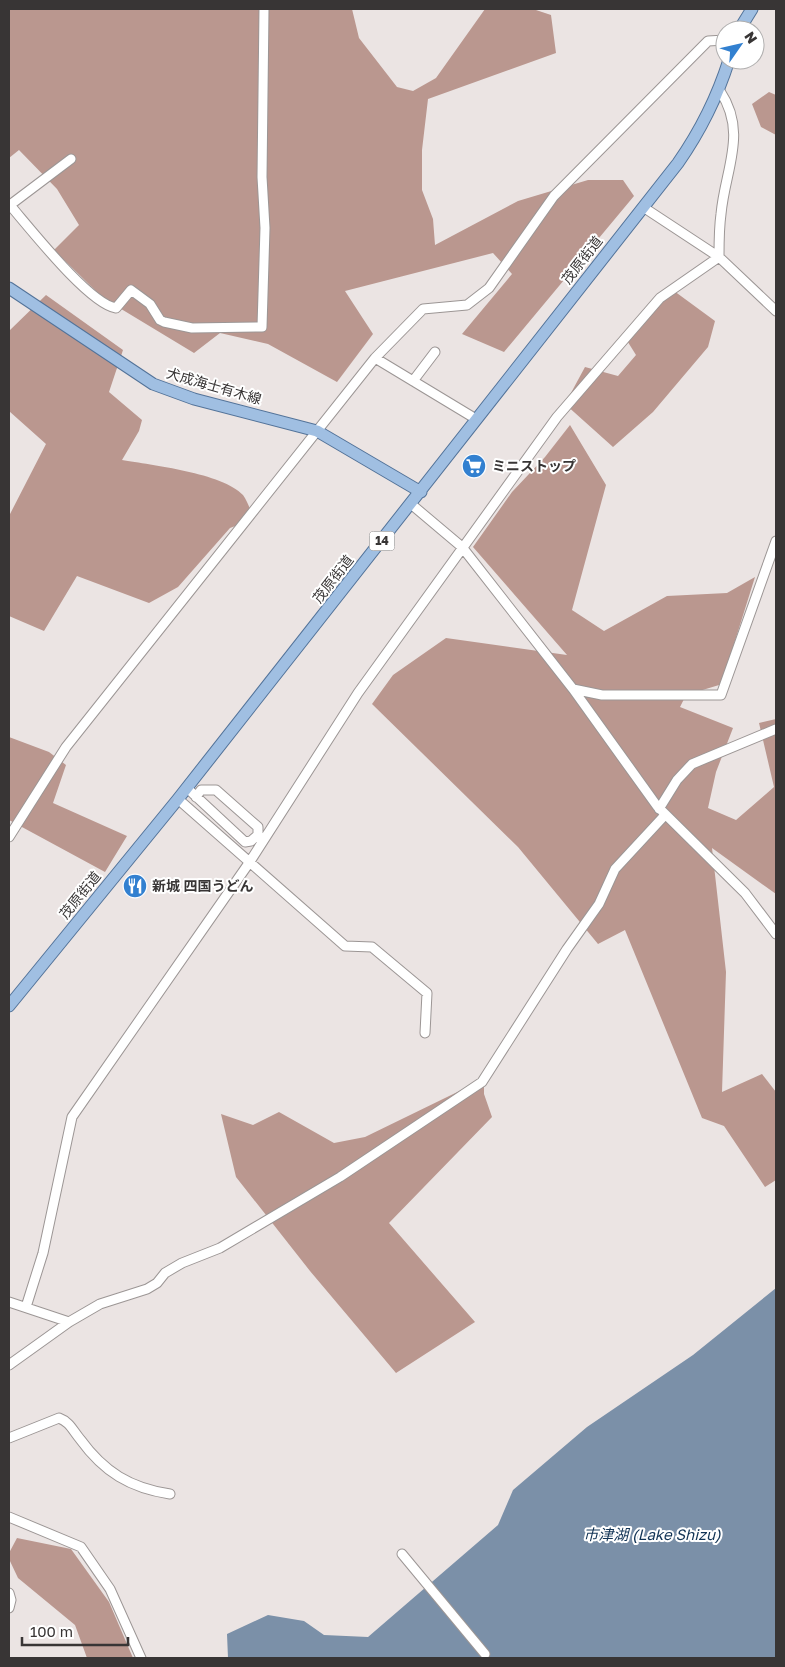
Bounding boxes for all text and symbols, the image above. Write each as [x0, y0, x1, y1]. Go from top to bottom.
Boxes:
north arrow [715, 20, 765, 70]
text: N [741, 28, 761, 47]
street label: 茂原街道 [558, 232, 606, 287]
street label: 犬成海士有木線 [165, 364, 264, 407]
supermarket icon: ミニストップ [461, 453, 487, 479]
place label: ミニストップ [492, 457, 576, 474]
road number: 14 [370, 532, 394, 550]
street label: 茂原街道 [309, 551, 357, 606]
street label: 茂原街道 [55, 868, 104, 922]
restaurant icon: 新城 四国うどん [122, 873, 148, 899]
place label: 新城 四国うどん [152, 877, 254, 894]
water label: 市津湖 (Lake Shizu) [583, 1525, 721, 1543]
scale bar [22, 1614, 129, 1646]
text: 100 m [30, 1622, 73, 1640]

